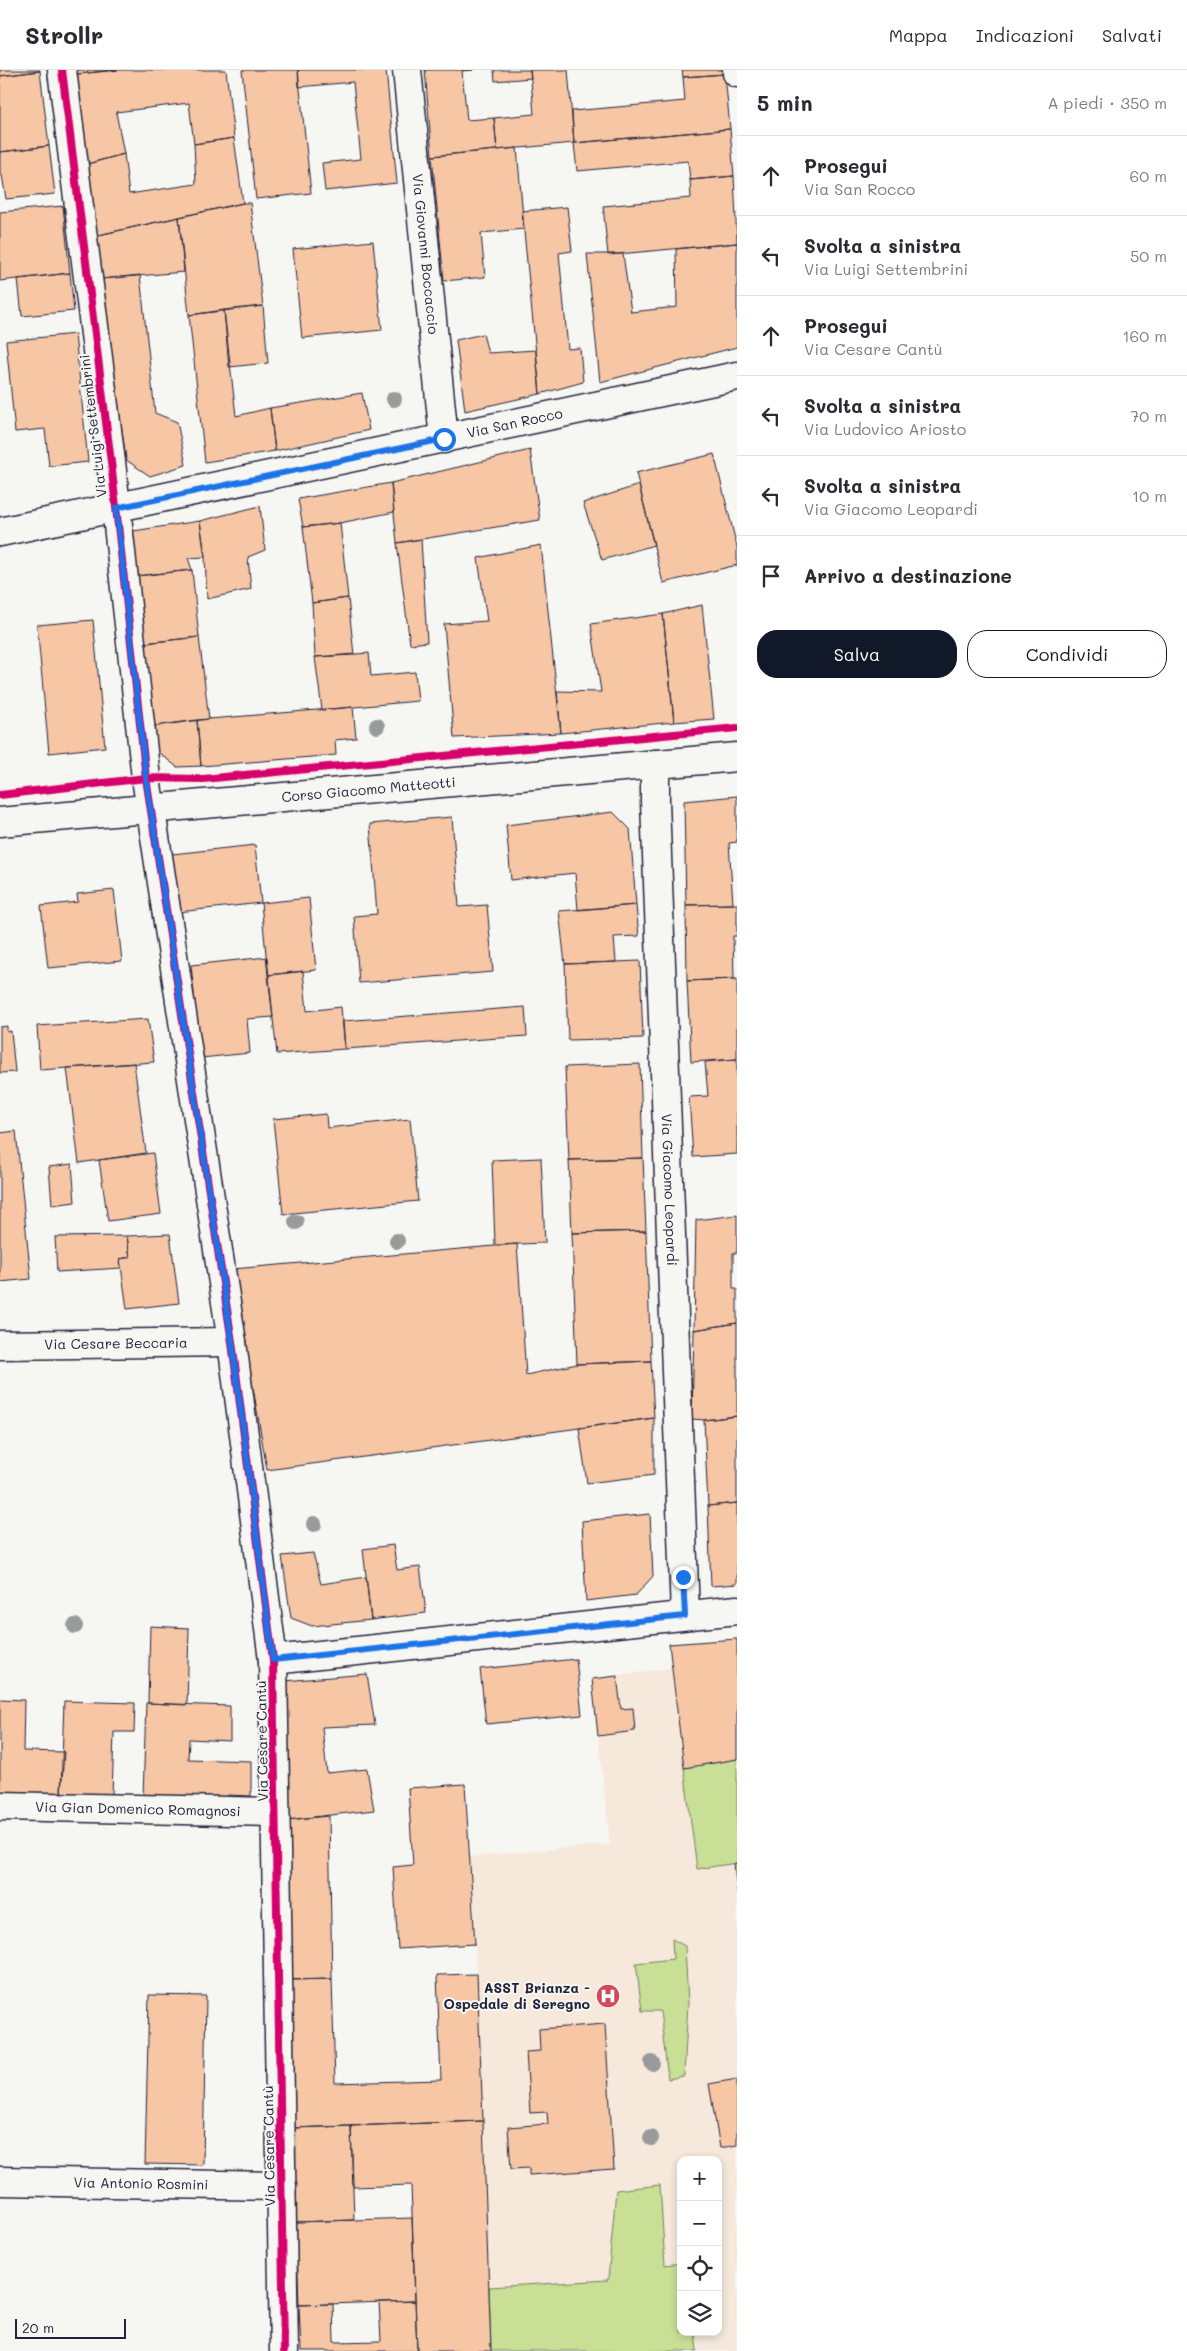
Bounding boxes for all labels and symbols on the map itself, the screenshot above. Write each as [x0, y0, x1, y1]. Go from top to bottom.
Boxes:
street label: Via Giovanni Boccaccio [408, 173, 443, 335]
street label: Via Luigi Settembrini [74, 354, 111, 499]
street label: Via San Rocco [465, 403, 564, 442]
route start [433, 428, 456, 451]
street label: Corso Giacomo Matteotti [281, 772, 456, 806]
street label: Via Giacomo Leopardi [658, 1113, 682, 1266]
street label: Via Cesare Beccaria [44, 1333, 188, 1353]
route end [672, 1566, 695, 1589]
street label: Via Cesare Cantù [251, 1680, 272, 1802]
street label: Via Gian Domenico Romagnosi [35, 1797, 241, 1820]
place label: ASST Brianza - Ospedale di Seregno [444, 1978, 591, 2013]
hospital icon: ASST Brianza - Ospedale di Seregno [595, 1983, 621, 2009]
street label: Via Cesare Cantù [258, 2085, 279, 2207]
street label: Via Antonio Rosmini [73, 2172, 209, 2194]
scale bar [15, 2316, 126, 2339]

